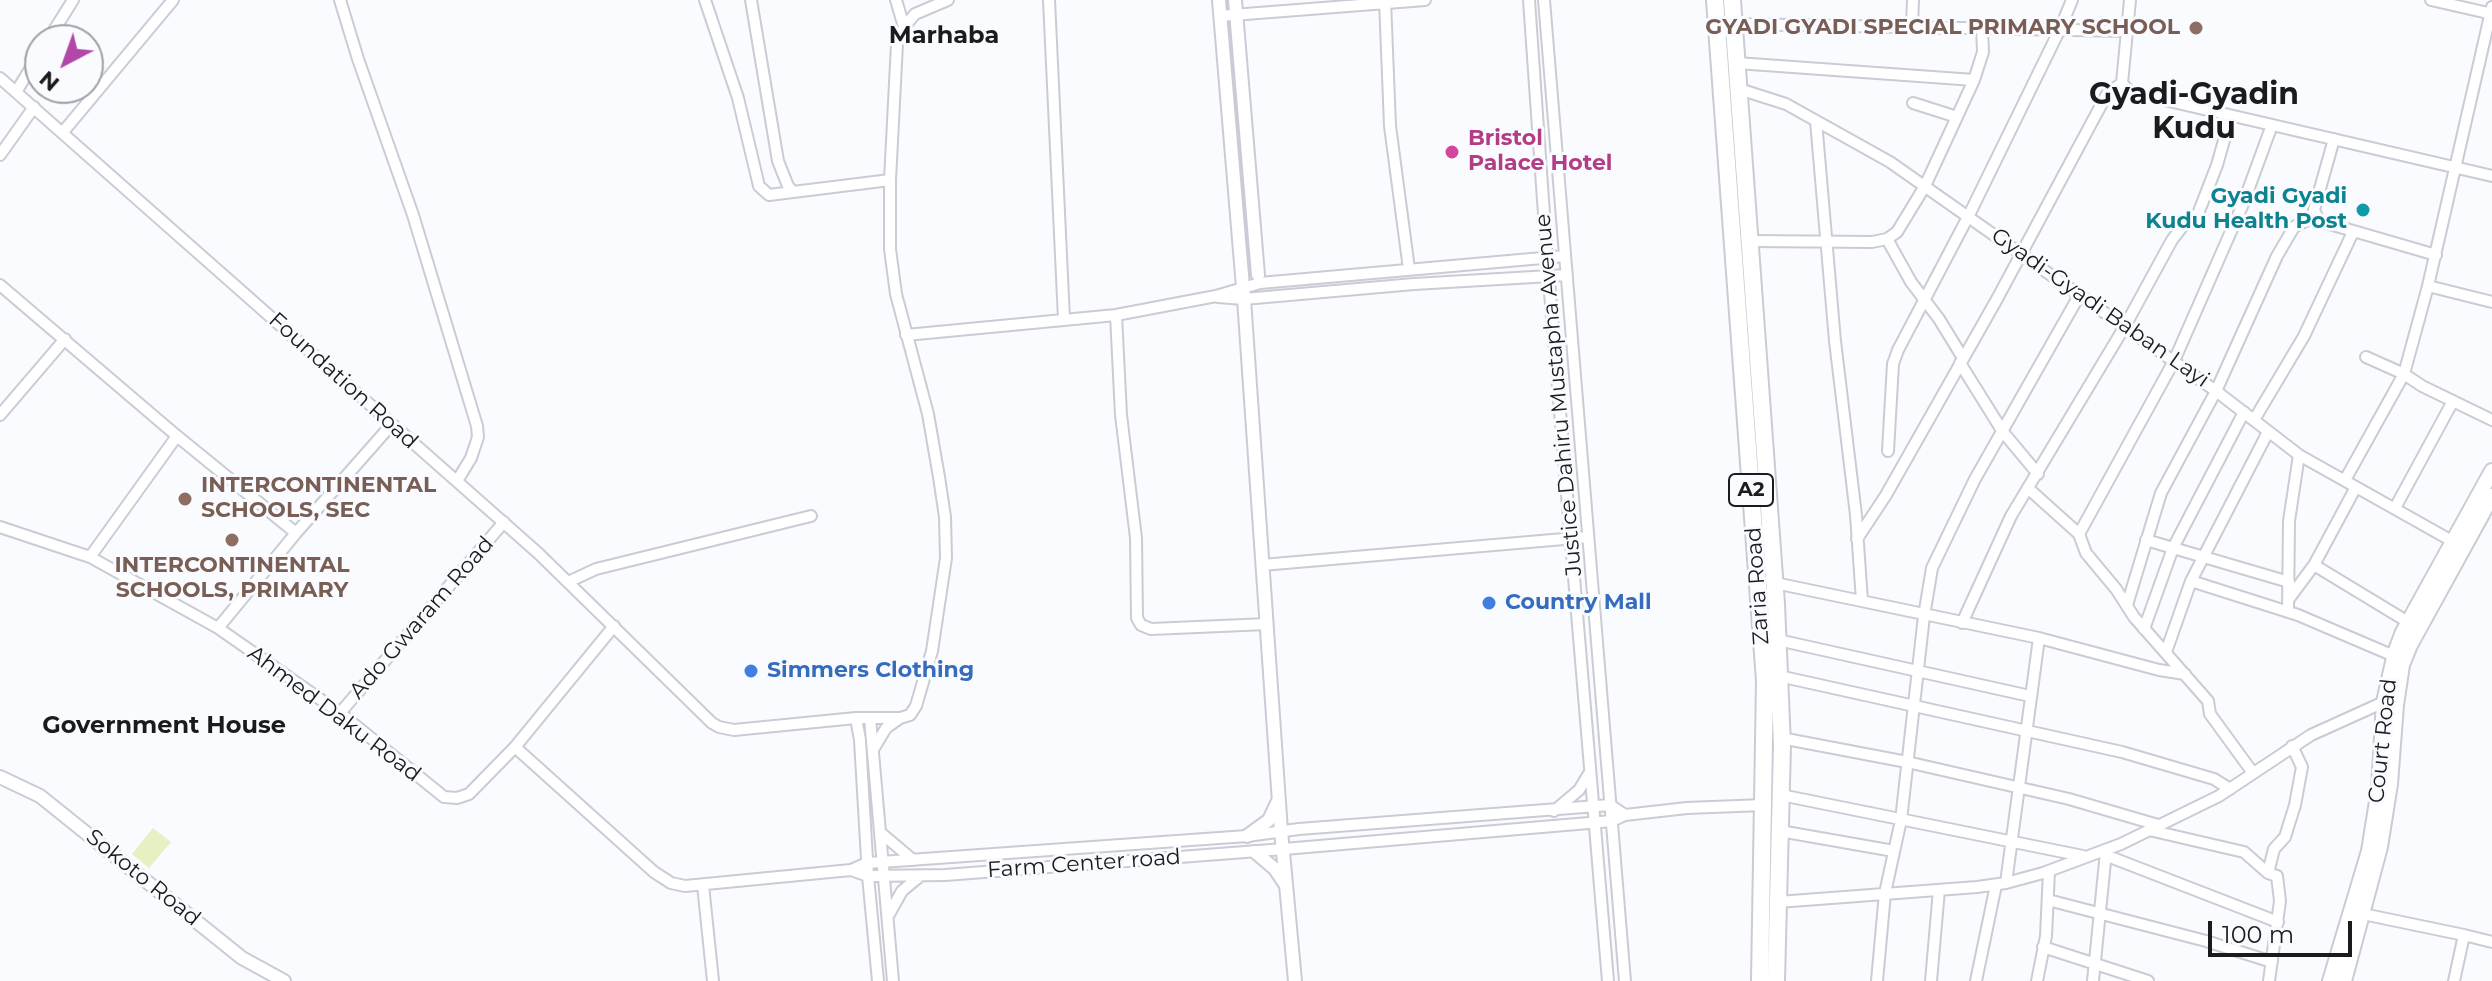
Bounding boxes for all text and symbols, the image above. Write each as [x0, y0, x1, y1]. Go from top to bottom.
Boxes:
place label: GYADI GYADI SPECIAL PRIMARY SCHOOL [1705, 15, 2180, 41]
marker: GYADI GYADI SPECIAL PRIMARY SCHOOL [2187, 19, 2205, 37]
district label: Marhaba [889, 22, 999, 50]
north arrow [24, 24, 104, 104]
text: N [34, 65, 65, 97]
district label: Gyadi-Gyadin Kudu [2089, 77, 2299, 148]
place label: Bristol Palace Hotel [1468, 126, 1612, 178]
marker: Bristol Palace Hotel [1443, 143, 1461, 161]
place label: Gyadi Gyadi Kudu Health Post [2145, 184, 2347, 236]
marker: Gyadi Gyadi Kudu Health Post [2354, 201, 2372, 219]
street label: Justice Dahiru Mustapha Avenue [1530, 213, 1588, 577]
street label: Gyadi-Gyadi Baban Layi [1986, 223, 2214, 393]
street label: Foundation Road [263, 307, 423, 455]
place label: INTERCONTINENTAL SCHOOLS, SEC [201, 473, 436, 524]
road number: A2 [1729, 474, 1773, 506]
marker: INTERCONTINENTAL SCHOOLS, SEC [176, 490, 194, 508]
street label: Zaria Road [1741, 526, 1775, 646]
marker: INTERCONTINENTAL SCHOOLS, PRIMARY [223, 531, 241, 549]
street label: Ado Gwaram Road [344, 531, 500, 705]
place label: INTERCONTINENTAL SCHOOLS, PRIMARY [114, 553, 350, 604]
place label: Country Mall [1505, 590, 1652, 616]
marker: Country Mall [1480, 594, 1498, 612]
street label: Ahmed Daku Road [242, 640, 426, 788]
place label: Simmers Clothing [767, 658, 974, 684]
marker: Simmers Clothing [742, 662, 760, 680]
street label: Court Road [2363, 677, 2403, 805]
district label: Government House [42, 712, 286, 740]
street label: Sokoto Road [81, 824, 205, 932]
street label: Farm Center road [986, 844, 1182, 884]
scale bar [2212, 905, 2356, 955]
text: 100 m [2222, 920, 2294, 949]

